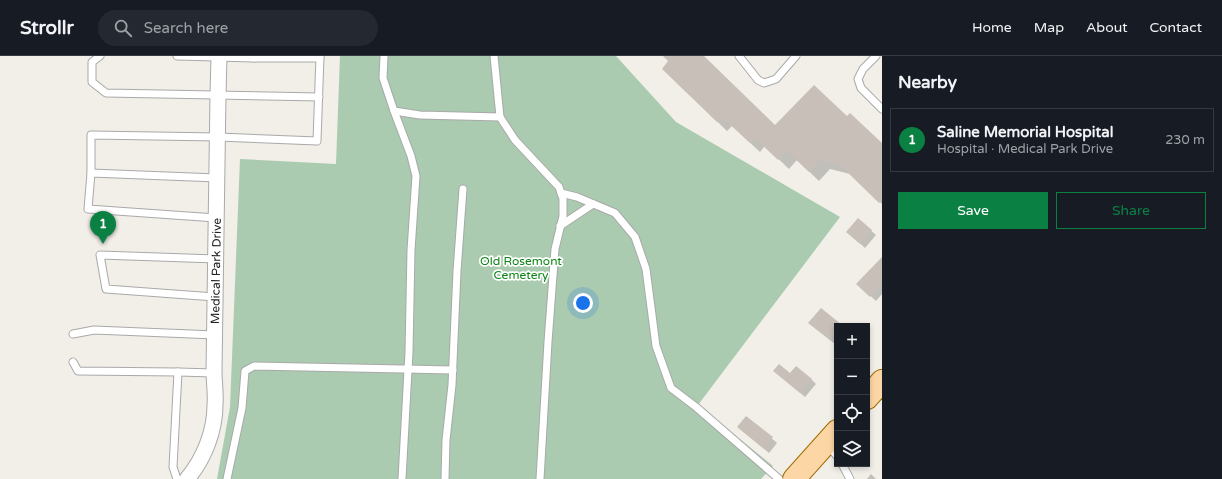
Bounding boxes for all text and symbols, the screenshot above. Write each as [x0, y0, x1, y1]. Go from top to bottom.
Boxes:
search box [98, 10, 378, 46]
text: Strollr [20, 17, 74, 39]
icon: search [112, 17, 134, 39]
text: Search here [144, 19, 228, 37]
text: Home [972, 19, 1012, 36]
text: Map [1034, 19, 1064, 36]
text: About [1086, 19, 1128, 36]
text: Contact [1150, 19, 1202, 36]
text: Nearby [898, 72, 957, 93]
text: Saline Memorial Hospital [937, 123, 1113, 141]
text: 1 [908, 132, 916, 148]
text: 230 m [1165, 132, 1205, 148]
text: Hospital · Medical Park Drive [937, 141, 1113, 157]
button: Save [898, 192, 1048, 229]
button: Share [1056, 192, 1206, 229]
pin: 1 [90, 211, 116, 244]
street label: Medical Park Drive [208, 218, 224, 324]
park label: Old Rosemont Cemetery [480, 254, 562, 282]
your location [573, 293, 593, 313]
map controls [834, 323, 870, 467]
button: + [834, 323, 870, 359]
button: − [834, 359, 870, 395]
button: locate [834, 395, 870, 431]
button: layers [834, 431, 870, 467]

